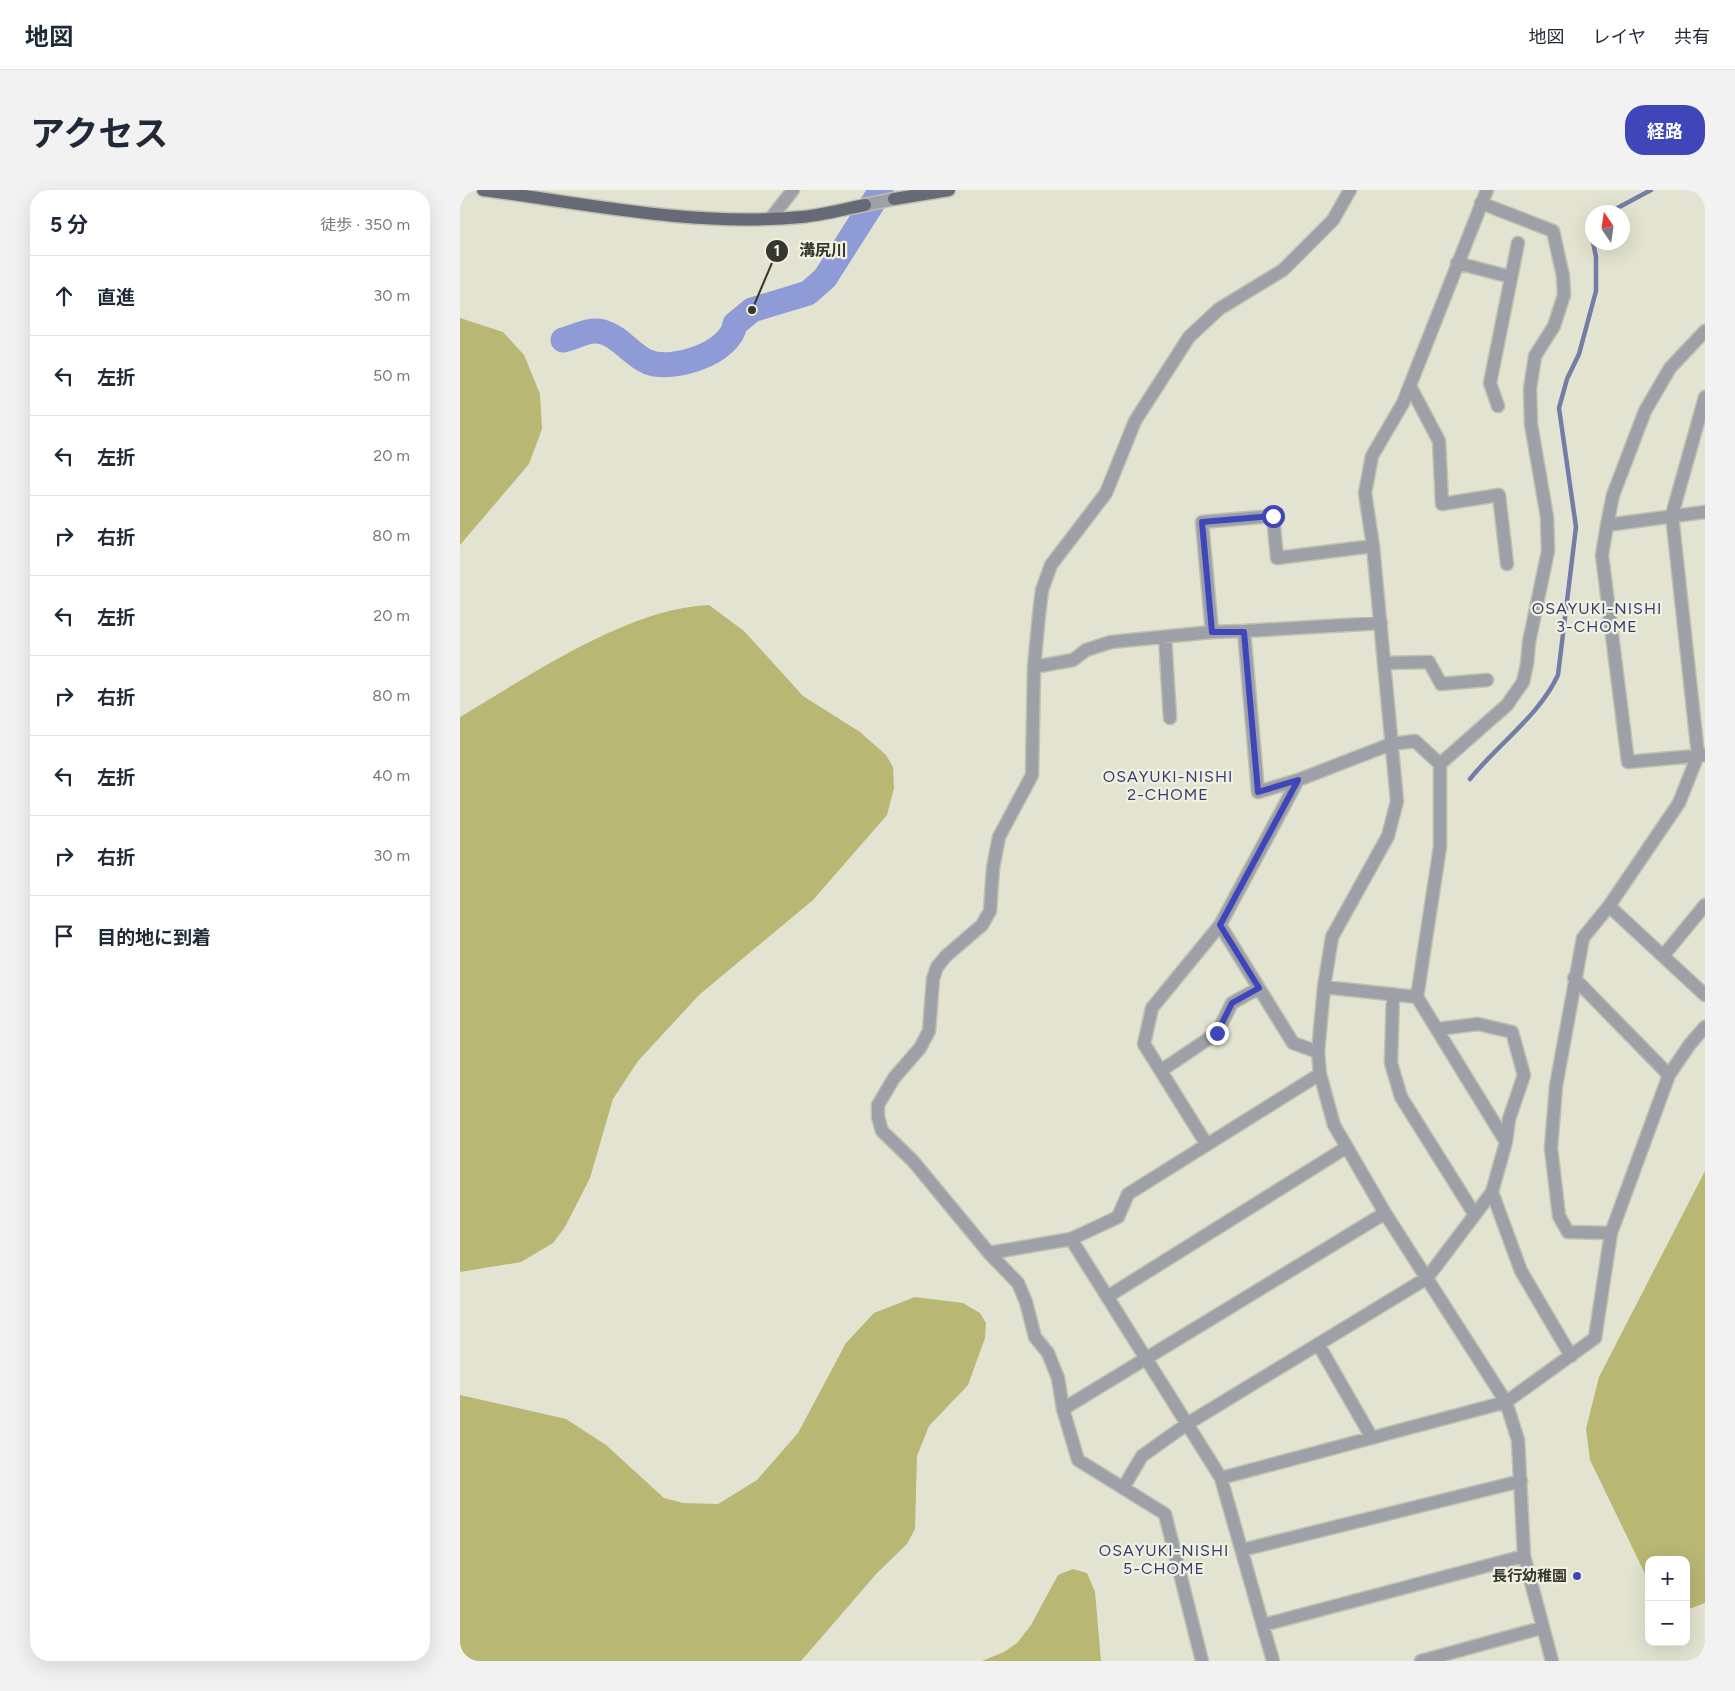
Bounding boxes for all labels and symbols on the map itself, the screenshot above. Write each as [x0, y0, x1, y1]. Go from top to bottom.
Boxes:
north arrow [1585, 205, 1630, 250]
callout: 溝尻川 [764, 235, 857, 266]
text: 溝尻川 [799, 241, 847, 260]
text: 1 [774, 242, 780, 260]
route start [1262, 505, 1285, 528]
district label: OSAYUKI-NISHI 3-CHOME [1532, 599, 1662, 636]
district label: OSAYUKI-NISHI 2-CHOME [1103, 767, 1233, 804]
route end [1206, 1022, 1229, 1045]
district label: OSAYUKI-NISHI 5-CHOME [1099, 1541, 1229, 1578]
place label: 長行幼稚園 [1492, 1567, 1567, 1585]
marker: 長行幼稚園 [1571, 1570, 1583, 1582]

